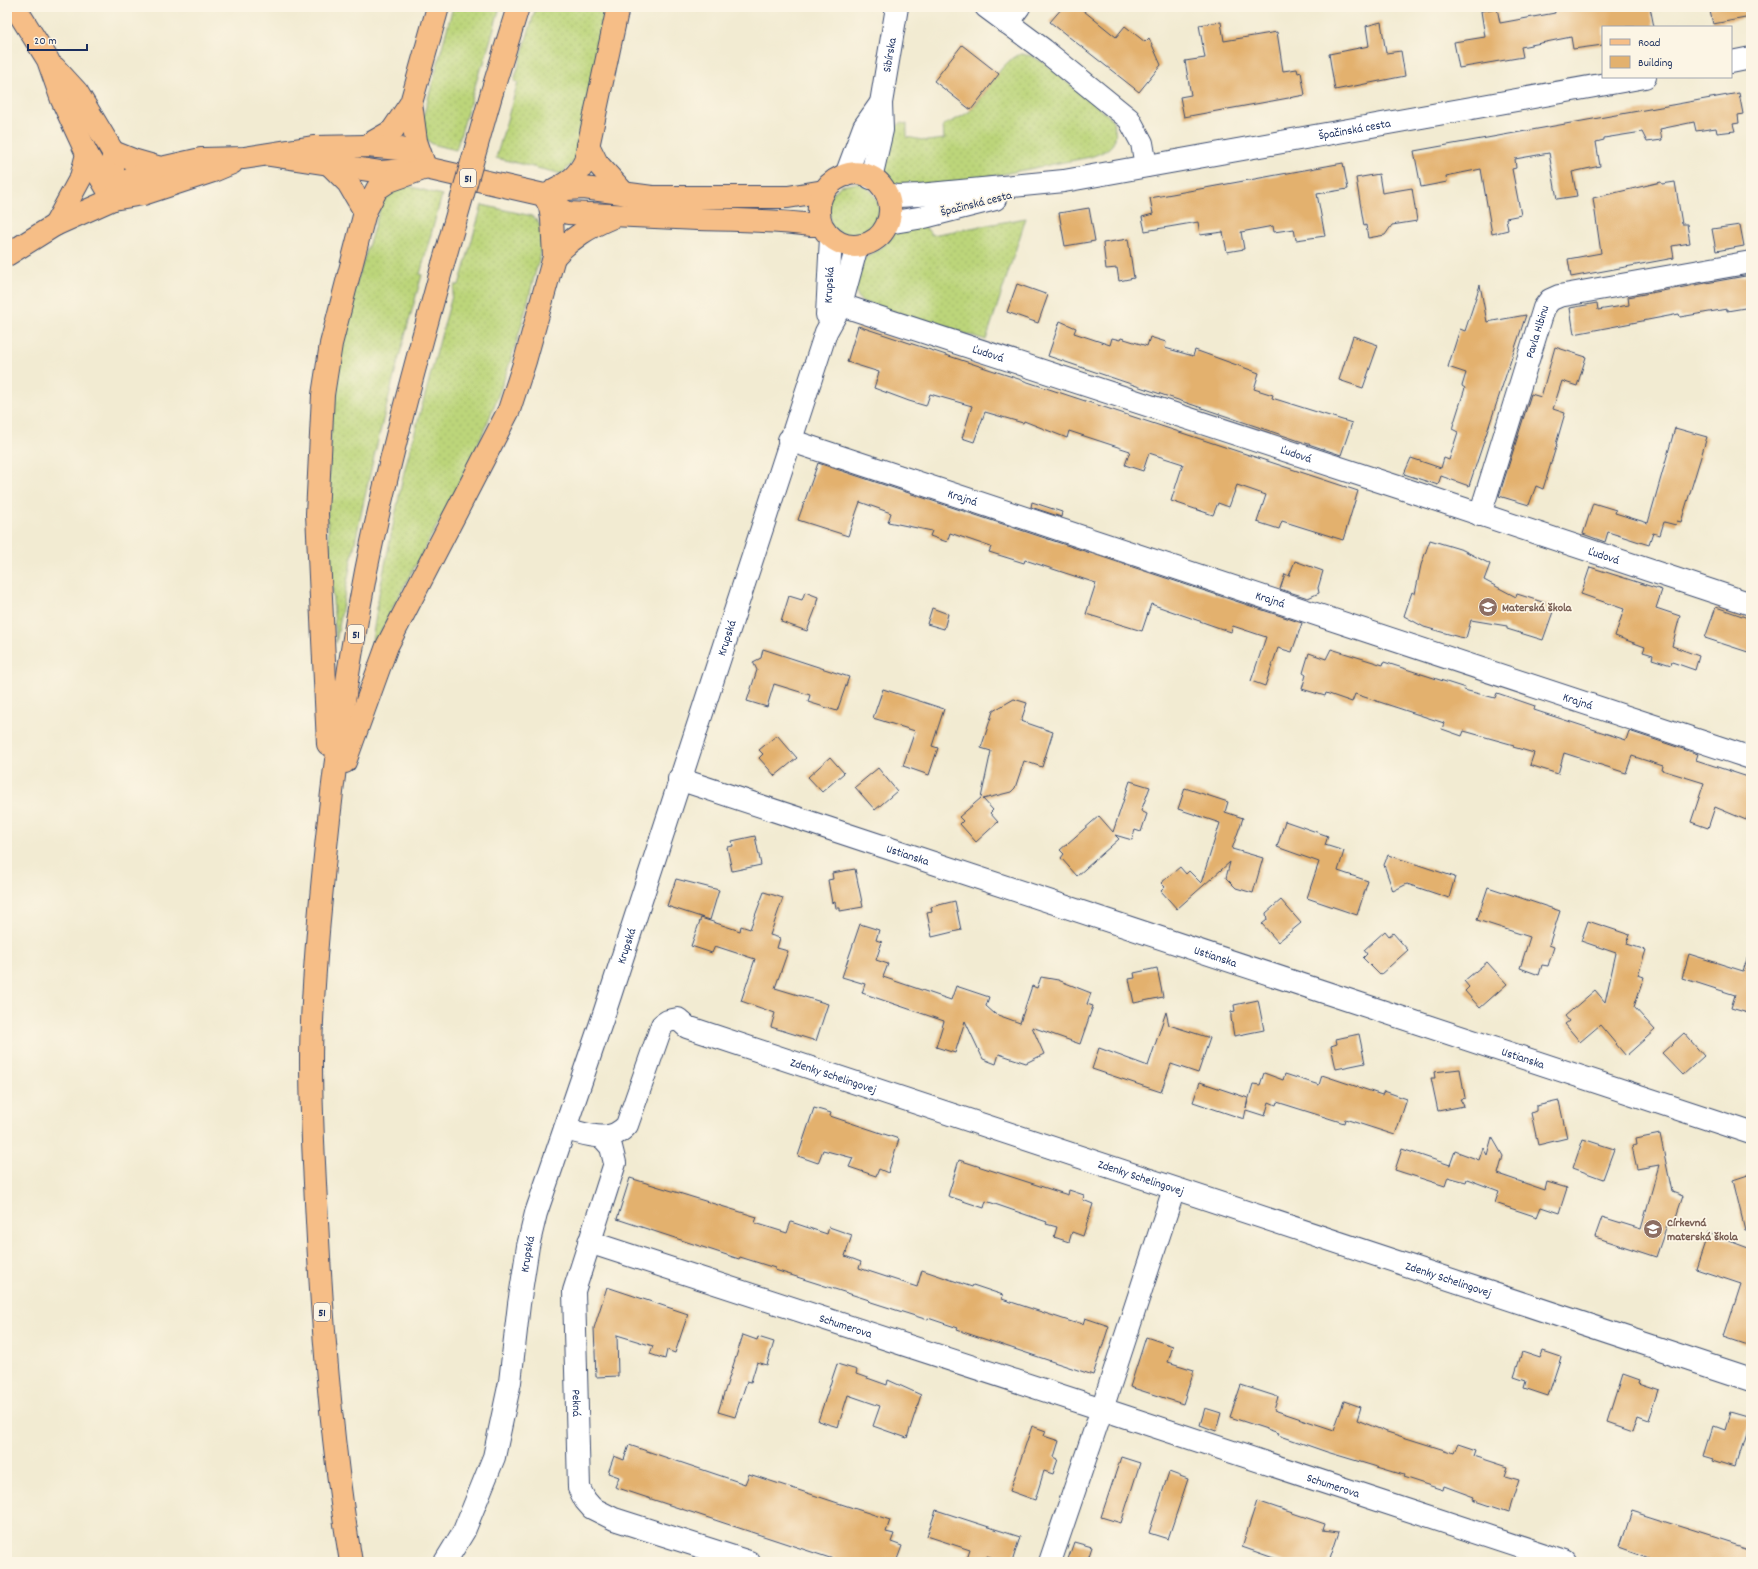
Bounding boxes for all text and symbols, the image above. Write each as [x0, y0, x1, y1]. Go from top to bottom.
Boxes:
scale bar [28, 26, 87, 52]
legend [1602, 26, 1732, 78]
text: 20 m [34, 33, 57, 50]
text: Road [1638, 35, 1660, 52]
street label: Sibírska [879, 36, 902, 74]
text: Building [1638, 55, 1673, 72]
street label: Špačinská cesta [1317, 116, 1392, 145]
road number: 51 [460, 169, 476, 187]
street label: Špačinská cesta [939, 187, 1014, 221]
street label: Krupská [821, 266, 839, 304]
street label: Pavla Hlbinu [1522, 303, 1554, 361]
street label: Ľudová [970, 342, 1006, 368]
street label: Ľudová [1278, 442, 1314, 468]
street label: Krajná [945, 486, 979, 512]
street label: Ľudová [1586, 544, 1621, 570]
street label: Krajná [1253, 588, 1287, 613]
school or university icon: Materská škola [1477, 596, 1499, 618]
place label: Materská škola [1502, 600, 1573, 617]
street label: Krupská [714, 618, 742, 658]
road number: 51 [348, 625, 364, 643]
street label: Krajná [1560, 689, 1595, 715]
street label: Ustianska [884, 841, 931, 871]
street label: Krupská [614, 926, 641, 966]
street label: Ustianska [1191, 943, 1239, 973]
street label: Ustianska [1499, 1044, 1547, 1074]
street label: Zdenky Schelingovej [788, 1055, 878, 1099]
street label: Zdenky Schelingovej [1095, 1156, 1186, 1201]
place label: Církevná materská škola [1667, 1215, 1739, 1246]
school or university icon: Církevná materská škola [1642, 1218, 1664, 1240]
street label: Krupská [517, 1234, 540, 1274]
street label: Zdenky Schelingovej [1403, 1258, 1494, 1303]
road number: 51 [314, 1303, 330, 1321]
street label: Schumerova [817, 1310, 874, 1344]
street label: Pekná [567, 1389, 584, 1417]
street label: Schumerova [1304, 1470, 1362, 1503]

